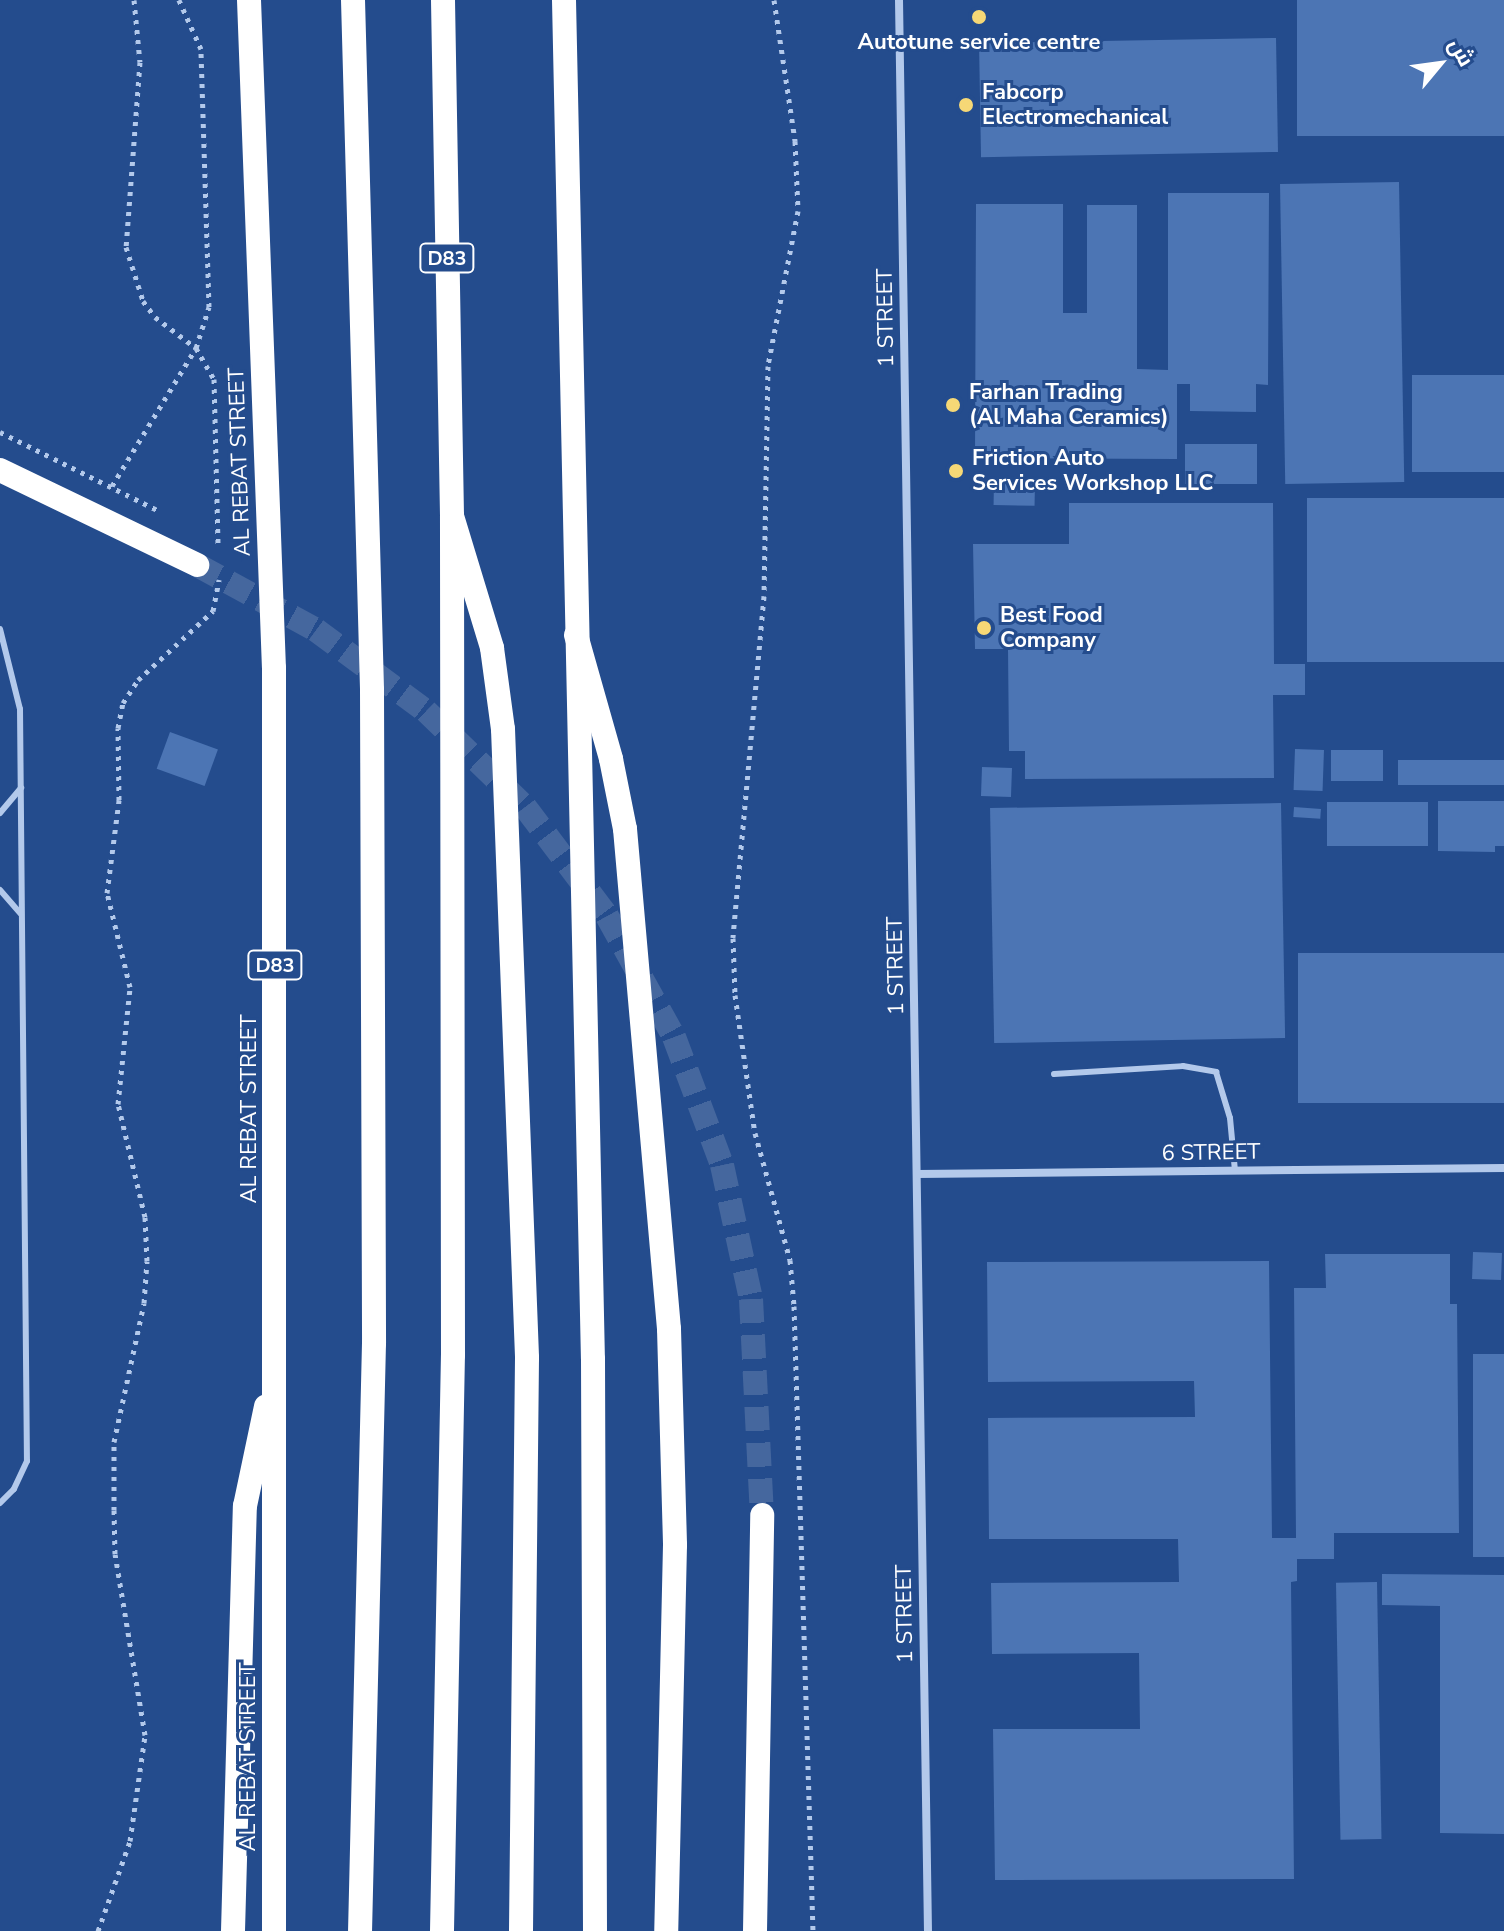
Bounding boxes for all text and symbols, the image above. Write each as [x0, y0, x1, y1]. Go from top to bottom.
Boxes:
marker: Autotune service centre [970, 8, 988, 26]
north arrow [1400, 24, 1480, 104]
place label: Autotune service centre [858, 30, 1100, 56]
text: ش [1441, 33, 1481, 72]
place label: Fabcorp Electromechanical [982, 79, 1168, 130]
marker: Fabcorp Electromechanical [957, 96, 975, 114]
road number: D83 [419, 242, 475, 274]
street label: 1 STREET [872, 268, 900, 368]
street label: AL REBAT STREET [224, 367, 256, 557]
place label: Farhan Trading (Al Maha Ceramics) [969, 379, 1169, 430]
marker: Farhan Trading (Al Maha Ceramics) [944, 396, 962, 414]
place label: Friction Auto Services Workshop LLC [972, 445, 1213, 496]
marker: Friction Auto Services Workshop LLC [947, 462, 965, 480]
place label: Best Food Company [1000, 602, 1103, 654]
marker: Best Food Company [975, 619, 993, 637]
street label: 1 STREET [882, 916, 910, 1016]
road number: D83 [247, 949, 303, 981]
street label: AL REBAT STREET [237, 1015, 263, 1203]
street label: 6 STREET [1161, 1139, 1261, 1167]
street label: 1 STREET [891, 1564, 919, 1664]
street label: AL REBAT STREET [236, 1663, 262, 1851]

